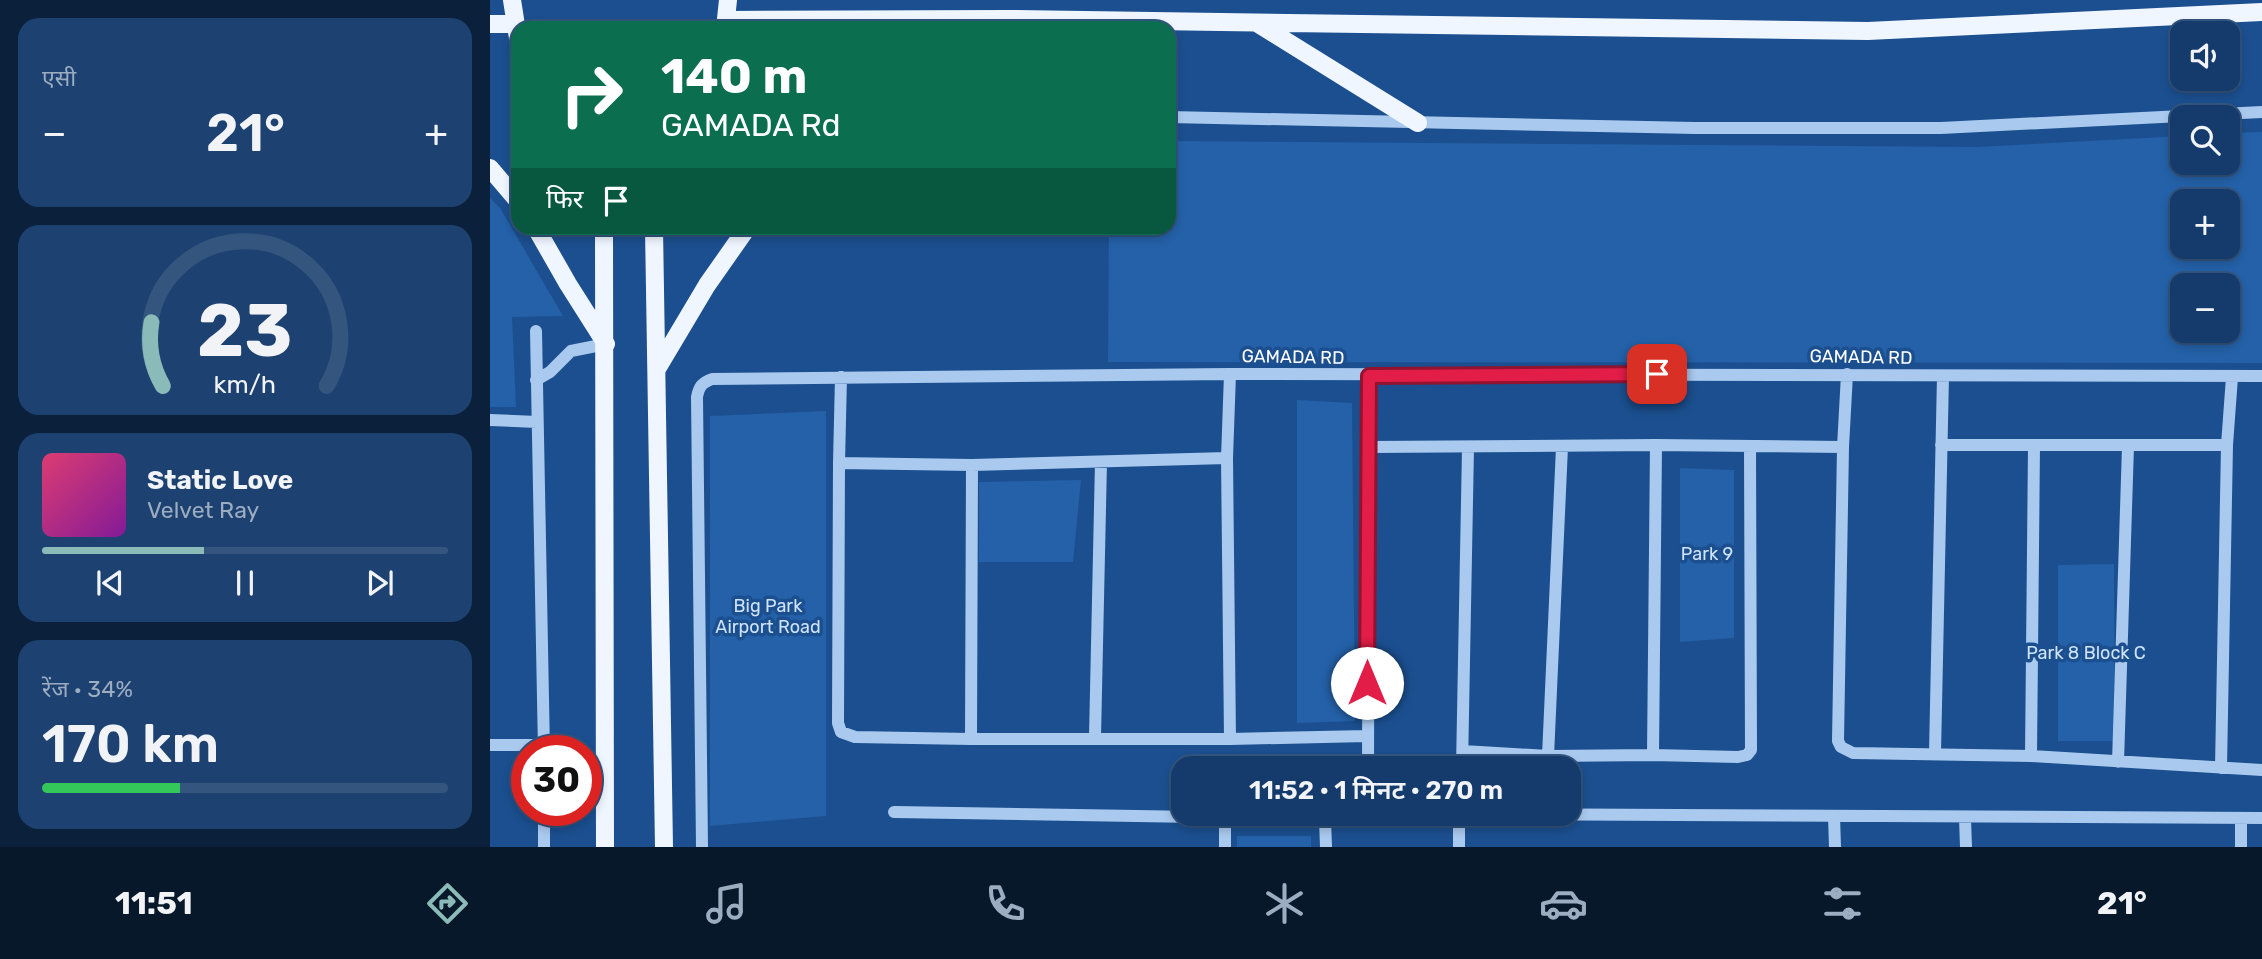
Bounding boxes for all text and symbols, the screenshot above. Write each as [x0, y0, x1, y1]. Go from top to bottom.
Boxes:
map controls [2170, 21, 2240, 343]
button: sound [2170, 21, 2240, 91]
text: 140 m [661, 47, 807, 105]
icon: right [546, 49, 637, 140]
text: एसी [42, 64, 76, 92]
text: 21° [206, 102, 285, 164]
button: search [2170, 105, 2240, 175]
text: GAMADA Rd [661, 106, 841, 144]
text: − [42, 110, 67, 156]
text: + [424, 110, 448, 156]
icon: arrive [597, 182, 635, 220]
text: फिर [546, 184, 583, 215]
button: + [2170, 189, 2240, 259]
button: − [2170, 273, 2240, 343]
text: 23 [197, 288, 293, 374]
pin [1627, 344, 1687, 404]
street label: GAMADA RD [1241, 345, 1345, 369]
street label: GAMADA RD [1809, 345, 1913, 369]
icon: arrive [1638, 355, 1676, 393]
text: km/h [214, 370, 276, 399]
text: Static Love [147, 465, 293, 496]
text: Velvet Ray [147, 496, 259, 524]
park label: Park 9 [1681, 543, 1733, 565]
icon: previous [91, 564, 129, 602]
icon: pause [226, 564, 264, 602]
icon: next [361, 564, 399, 602]
park label: Big Park Airport Road [715, 595, 821, 638]
park label: Park 8 Block C [2026, 642, 2146, 664]
position arrow [1330, 646, 1404, 720]
text: रेंज · 34% [42, 675, 133, 703]
text: 170 km [42, 713, 219, 775]
speed limit sign: 30 [511, 735, 602, 826]
text: 11:52 · 1 मिनट · 270 m [1249, 775, 1503, 806]
icon: directions [423, 879, 472, 928]
icon: music [702, 879, 751, 928]
icon: phone [981, 879, 1030, 928]
icon: climate [1260, 879, 1309, 928]
icon: car [1539, 879, 1588, 928]
icon: filters [1818, 879, 1867, 928]
text: 11:51 [115, 884, 193, 922]
text: 21° [2097, 884, 2147, 922]

